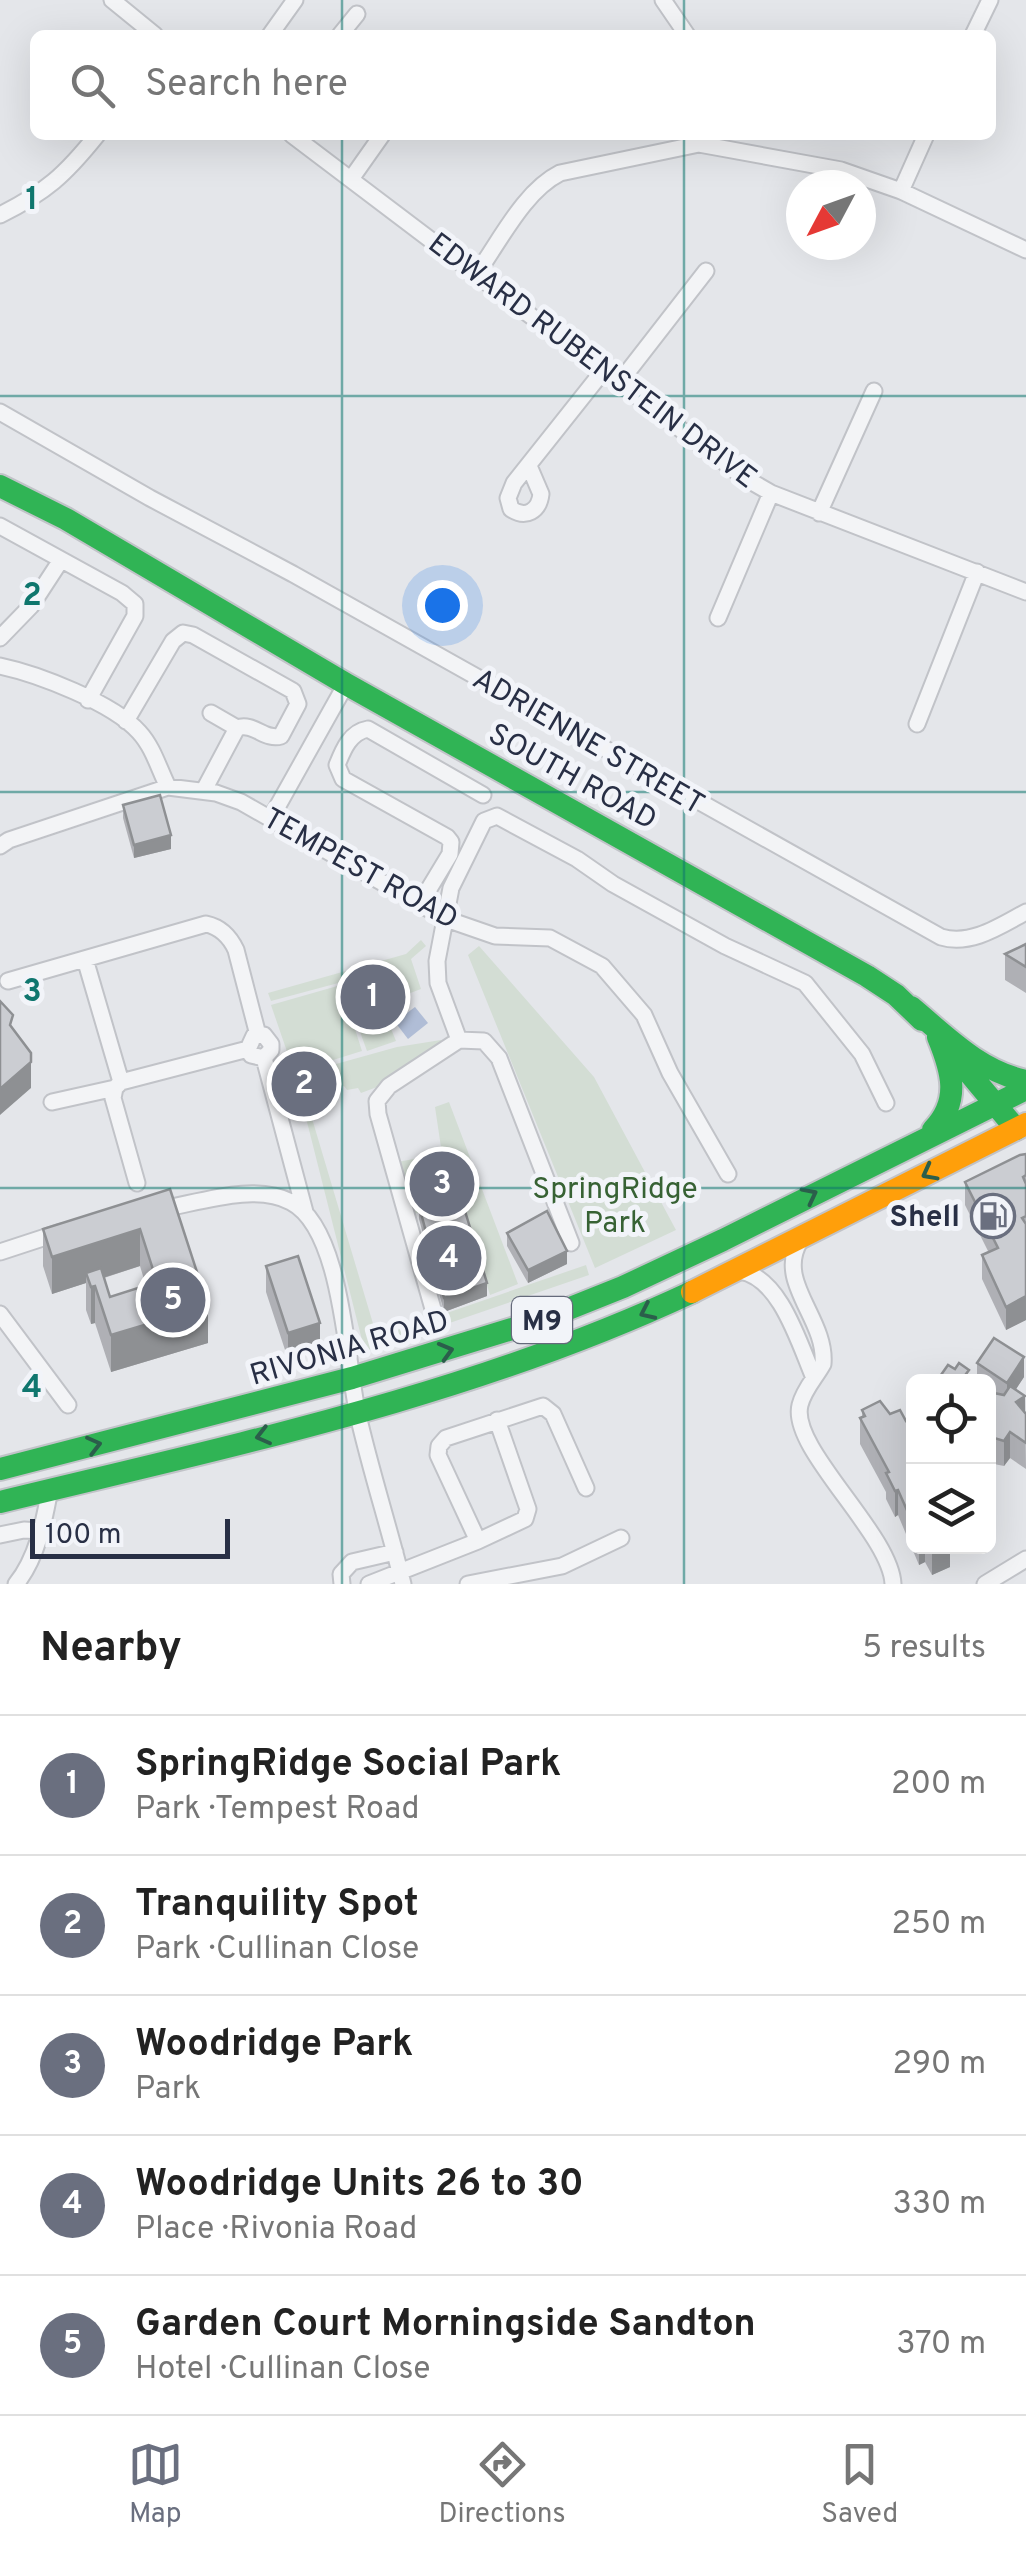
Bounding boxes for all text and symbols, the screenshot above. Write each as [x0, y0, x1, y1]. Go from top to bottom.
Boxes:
search box [30, 30, 996, 140]
icon: search [65, 58, 120, 113]
text: Search here [145, 61, 348, 110]
north arrow [786, 170, 876, 260]
text: 1 [26, 181, 38, 221]
street label: EDWARD RUBENSTEIN DRIVE [420, 226, 763, 498]
text: 2 [22, 577, 42, 617]
your location [417, 580, 468, 631]
street label: ADRIENNE STREET [465, 662, 710, 825]
street label: SOUTH ROAD [481, 717, 662, 840]
street label: TEMPEST ROAD [256, 801, 464, 939]
pin: 1 [340, 960, 406, 1034]
text: 3 [22, 973, 42, 1013]
pin: 2 [272, 1046, 336, 1122]
pin: 3 [410, 1146, 474, 1222]
one-way arrow [922, 1161, 940, 1180]
park label: SpringRidge Park [532, 1172, 698, 1243]
one-way arrow [799, 1188, 817, 1207]
fuel station icon: Shell [970, 1193, 1016, 1239]
place label: Shell [890, 1200, 960, 1237]
pin: 4 [416, 1220, 482, 1296]
pin: 5 [140, 1262, 206, 1338]
road number: M9 [512, 1297, 572, 1343]
one-way arrow [640, 1299, 658, 1319]
street label: RIVONIA ROAD [246, 1303, 453, 1395]
one-way arrow [437, 1342, 454, 1363]
text: 4 [22, 1369, 42, 1409]
map controls [906, 1374, 996, 1554]
button: locate [906, 1374, 996, 1464]
one-way arrow [255, 1424, 272, 1445]
one-way arrow [85, 1436, 102, 1457]
button: layers [906, 1464, 996, 1554]
scale bar [30, 1514, 230, 1558]
text: 100 m [45, 1518, 121, 1554]
text: Nearby [40, 1623, 182, 1676]
text: 5 results [862, 1629, 986, 1669]
text: SpringRidge Social Park [135, 1741, 561, 1790]
text: 1 [66, 1765, 79, 1805]
text: 200 m [891, 1765, 986, 1805]
text: Park · Tempest Road [135, 1790, 420, 1830]
text: Tranquility Spot [135, 1881, 419, 1930]
text: 2 [63, 1905, 82, 1945]
text: 250 m [891, 1905, 986, 1945]
text: Park · Cullinan Close [135, 1930, 419, 1970]
text: Woodridge Park [135, 2021, 413, 2070]
text: 3 [63, 2045, 82, 2085]
text: 290 m [892, 2045, 986, 2085]
text: Park [135, 2070, 201, 2110]
text: Woodridge Units 26 to 30 [135, 2161, 584, 2210]
text: 4 [62, 2185, 83, 2225]
text: 330 m [893, 2185, 986, 2225]
text: Place · Rivonia Road [135, 2210, 417, 2250]
text: Garden Court Morningside Sandton [135, 2301, 756, 2350]
text: 5 [63, 2325, 82, 2365]
text: 370 m [896, 2325, 986, 2365]
text: Hotel · Cullinan Close [135, 2350, 431, 2390]
tab: Map [128, 2437, 183, 2533]
tab: Directions [438, 2437, 566, 2533]
tab: Saved [821, 2437, 898, 2533]

